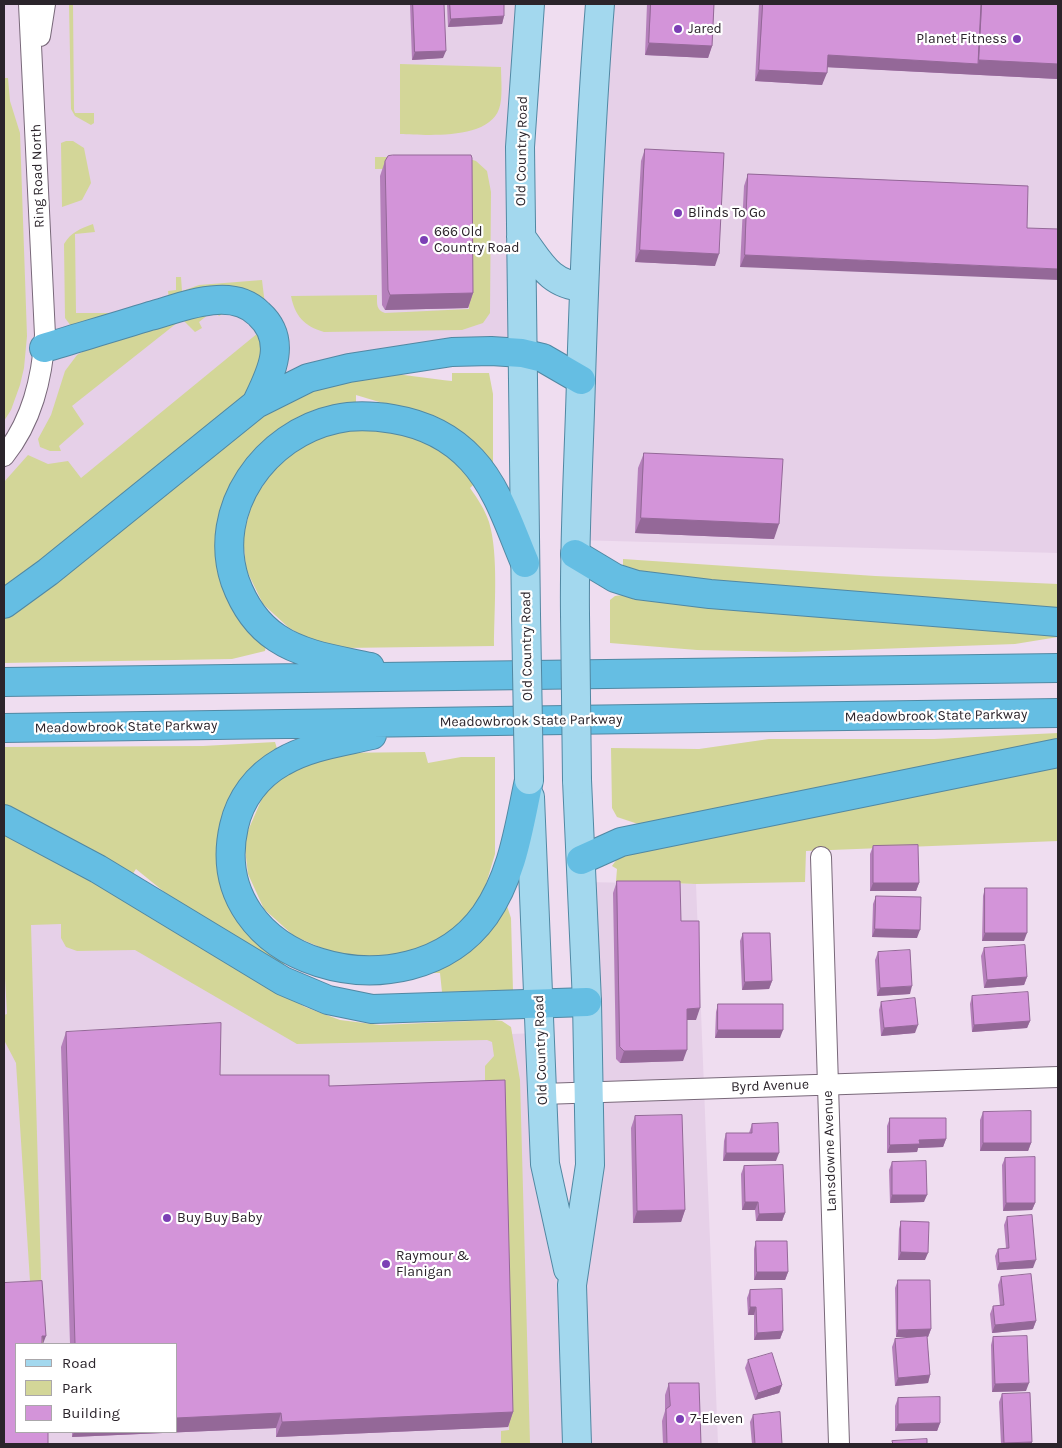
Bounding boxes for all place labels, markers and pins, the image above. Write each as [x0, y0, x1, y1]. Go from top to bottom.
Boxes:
place label: Jared [688, 21, 722, 37]
marker: Jared [672, 23, 684, 35]
place label: Planet Fitness [916, 31, 1007, 47]
marker: Planet Fitness [1011, 33, 1023, 45]
place label: Blinds To Go [688, 205, 766, 221]
marker: Blinds To Go [672, 207, 684, 219]
place label: 666 Old Country Road [434, 224, 520, 256]
marker: 666 Old Country Road [418, 234, 430, 246]
place label: Buy Buy Baby [177, 1210, 262, 1226]
marker: Buy Buy Baby [161, 1212, 173, 1224]
place label: Raymour & Flanigan [396, 1248, 469, 1280]
marker: Raymour & Flanigan [380, 1258, 392, 1270]
place label: 7-Eleven [690, 1411, 743, 1427]
marker: 7-Eleven [674, 1413, 686, 1425]

